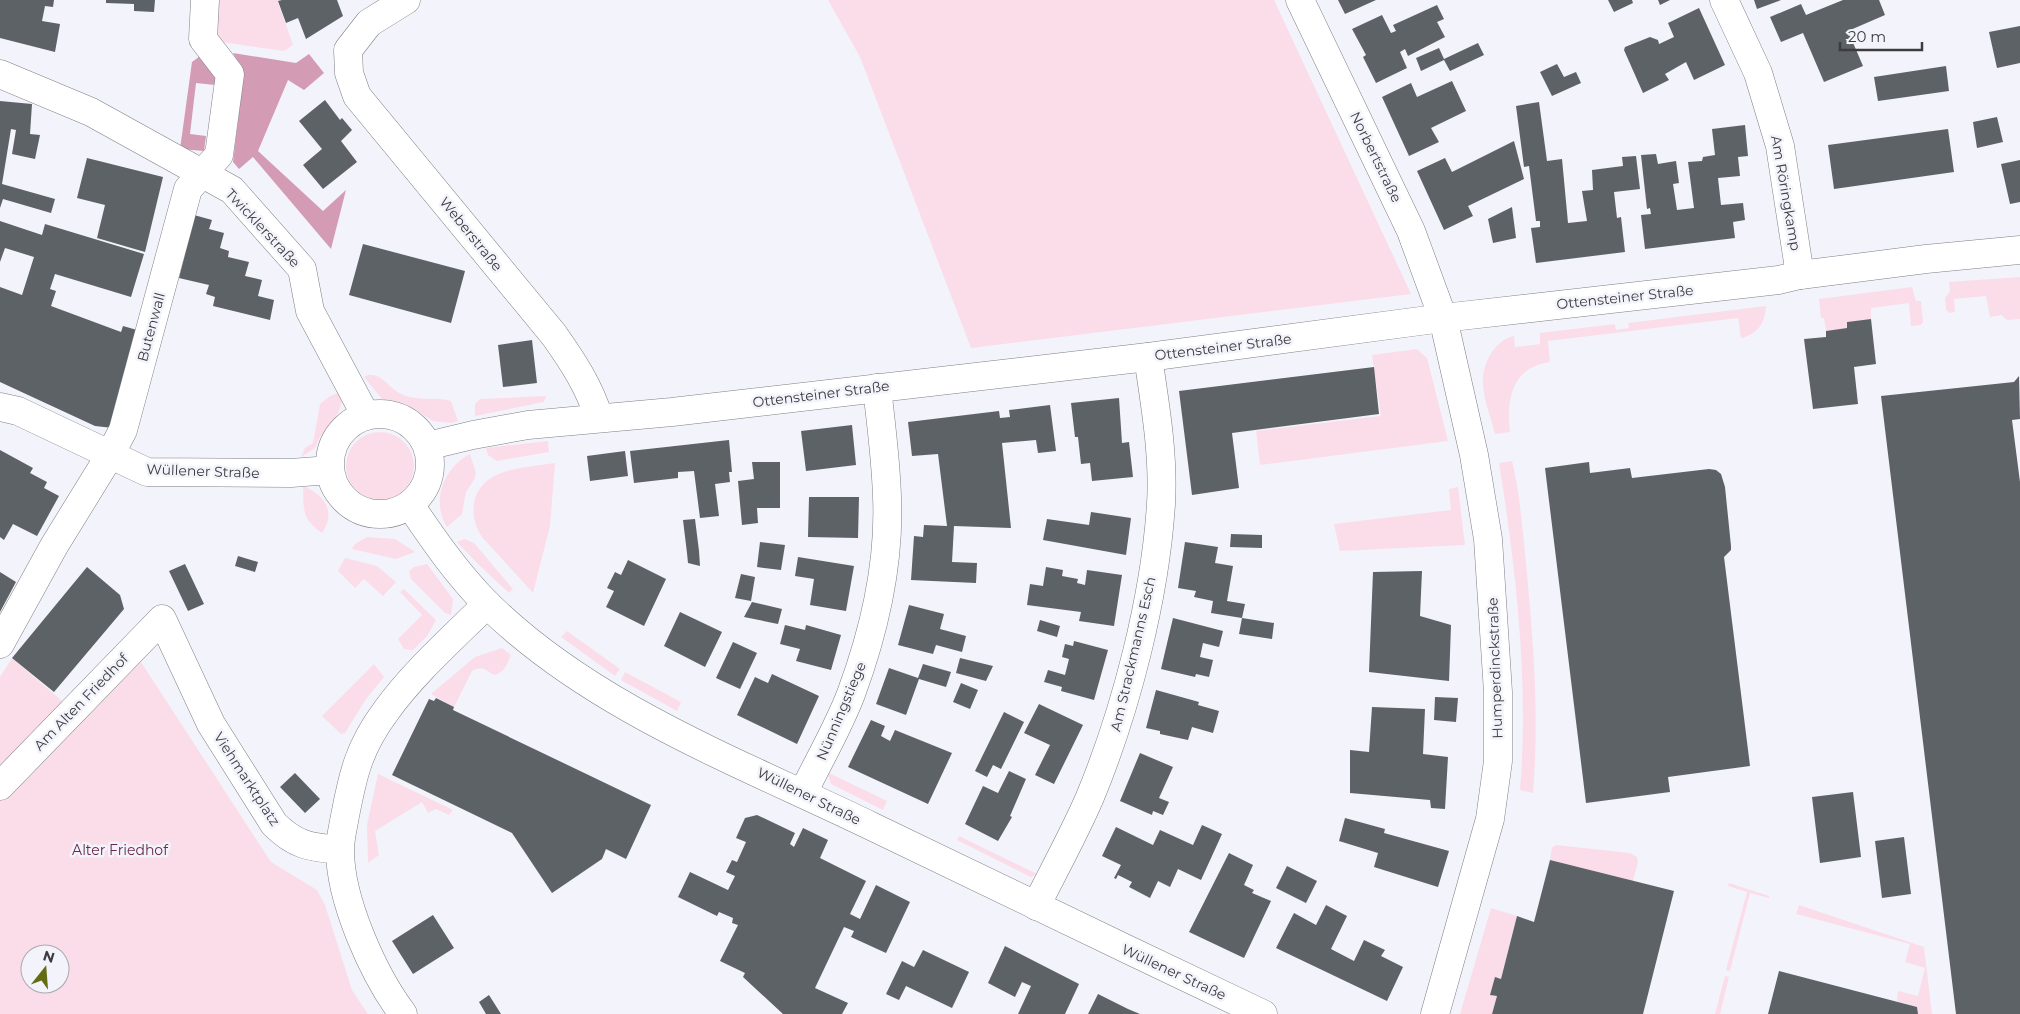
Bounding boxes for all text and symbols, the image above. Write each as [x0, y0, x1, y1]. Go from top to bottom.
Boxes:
scale bar [1840, 20, 1922, 52]
text: 20 m [1848, 27, 1886, 46]
street label: Norbertstraße [1346, 109, 1406, 205]
street label: Am Röringkamp [1767, 134, 1805, 252]
street label: Twicklerstraße [222, 185, 304, 271]
street label: Weberstraße [436, 193, 506, 275]
street label: Ottensteiner Straße [1556, 281, 1694, 313]
street label: Butenwall [133, 290, 169, 364]
street label: Ottensteiner Straße [1154, 330, 1292, 364]
street label: Ottensteiner Straße [752, 377, 890, 411]
street label: Wüllener Straße [146, 460, 260, 482]
street label: Am Strackmanns Esch [1106, 575, 1160, 733]
street label: Humperdinckstraße [1484, 597, 1506, 739]
street label: Am Alten Friedhof [30, 649, 133, 754]
street label: Nünningstiege [812, 659, 870, 763]
street label: Viehmarktplatz [210, 729, 284, 829]
street label: Wüllener Straße [754, 763, 864, 829]
park label: Alter Friedhof [72, 841, 169, 859]
street label: Wüllener Straße [1119, 940, 1229, 1004]
north arrow [20, 944, 70, 994]
text: N [41, 946, 57, 967]

